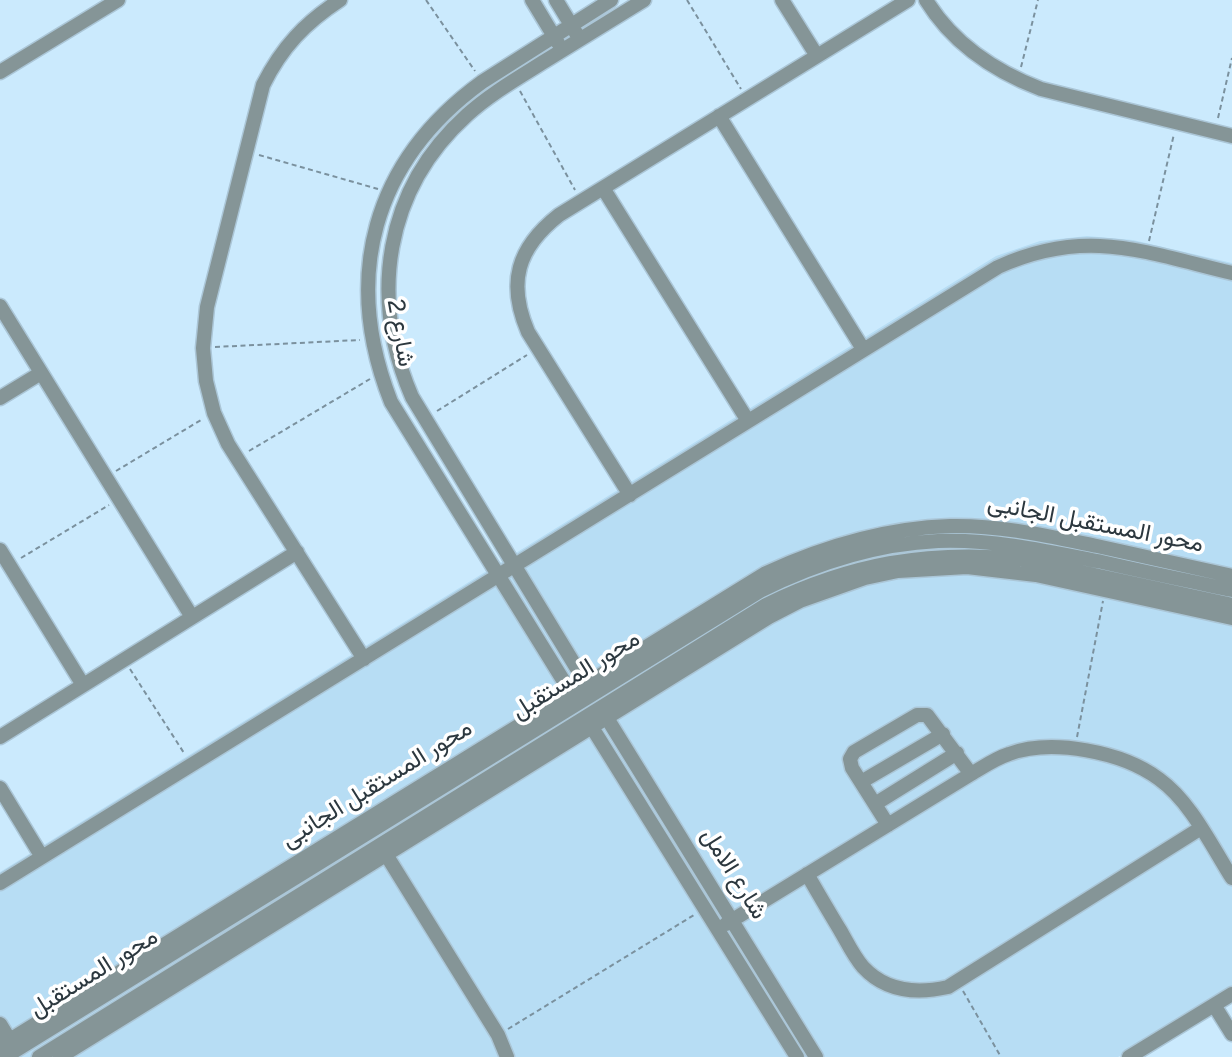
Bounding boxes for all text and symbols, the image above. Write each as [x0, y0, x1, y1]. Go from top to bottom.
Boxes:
street label: شارع 2 [378, 297, 418, 369]
street label: محور المستقبل الجانبى [985, 491, 1205, 561]
street label: محور المستقبل [508, 626, 646, 728]
street label: محور المستقبل الجانبى [277, 716, 479, 856]
street label: شارع الامل [693, 824, 771, 926]
street label: محور المستقبل [26, 924, 164, 1026]

